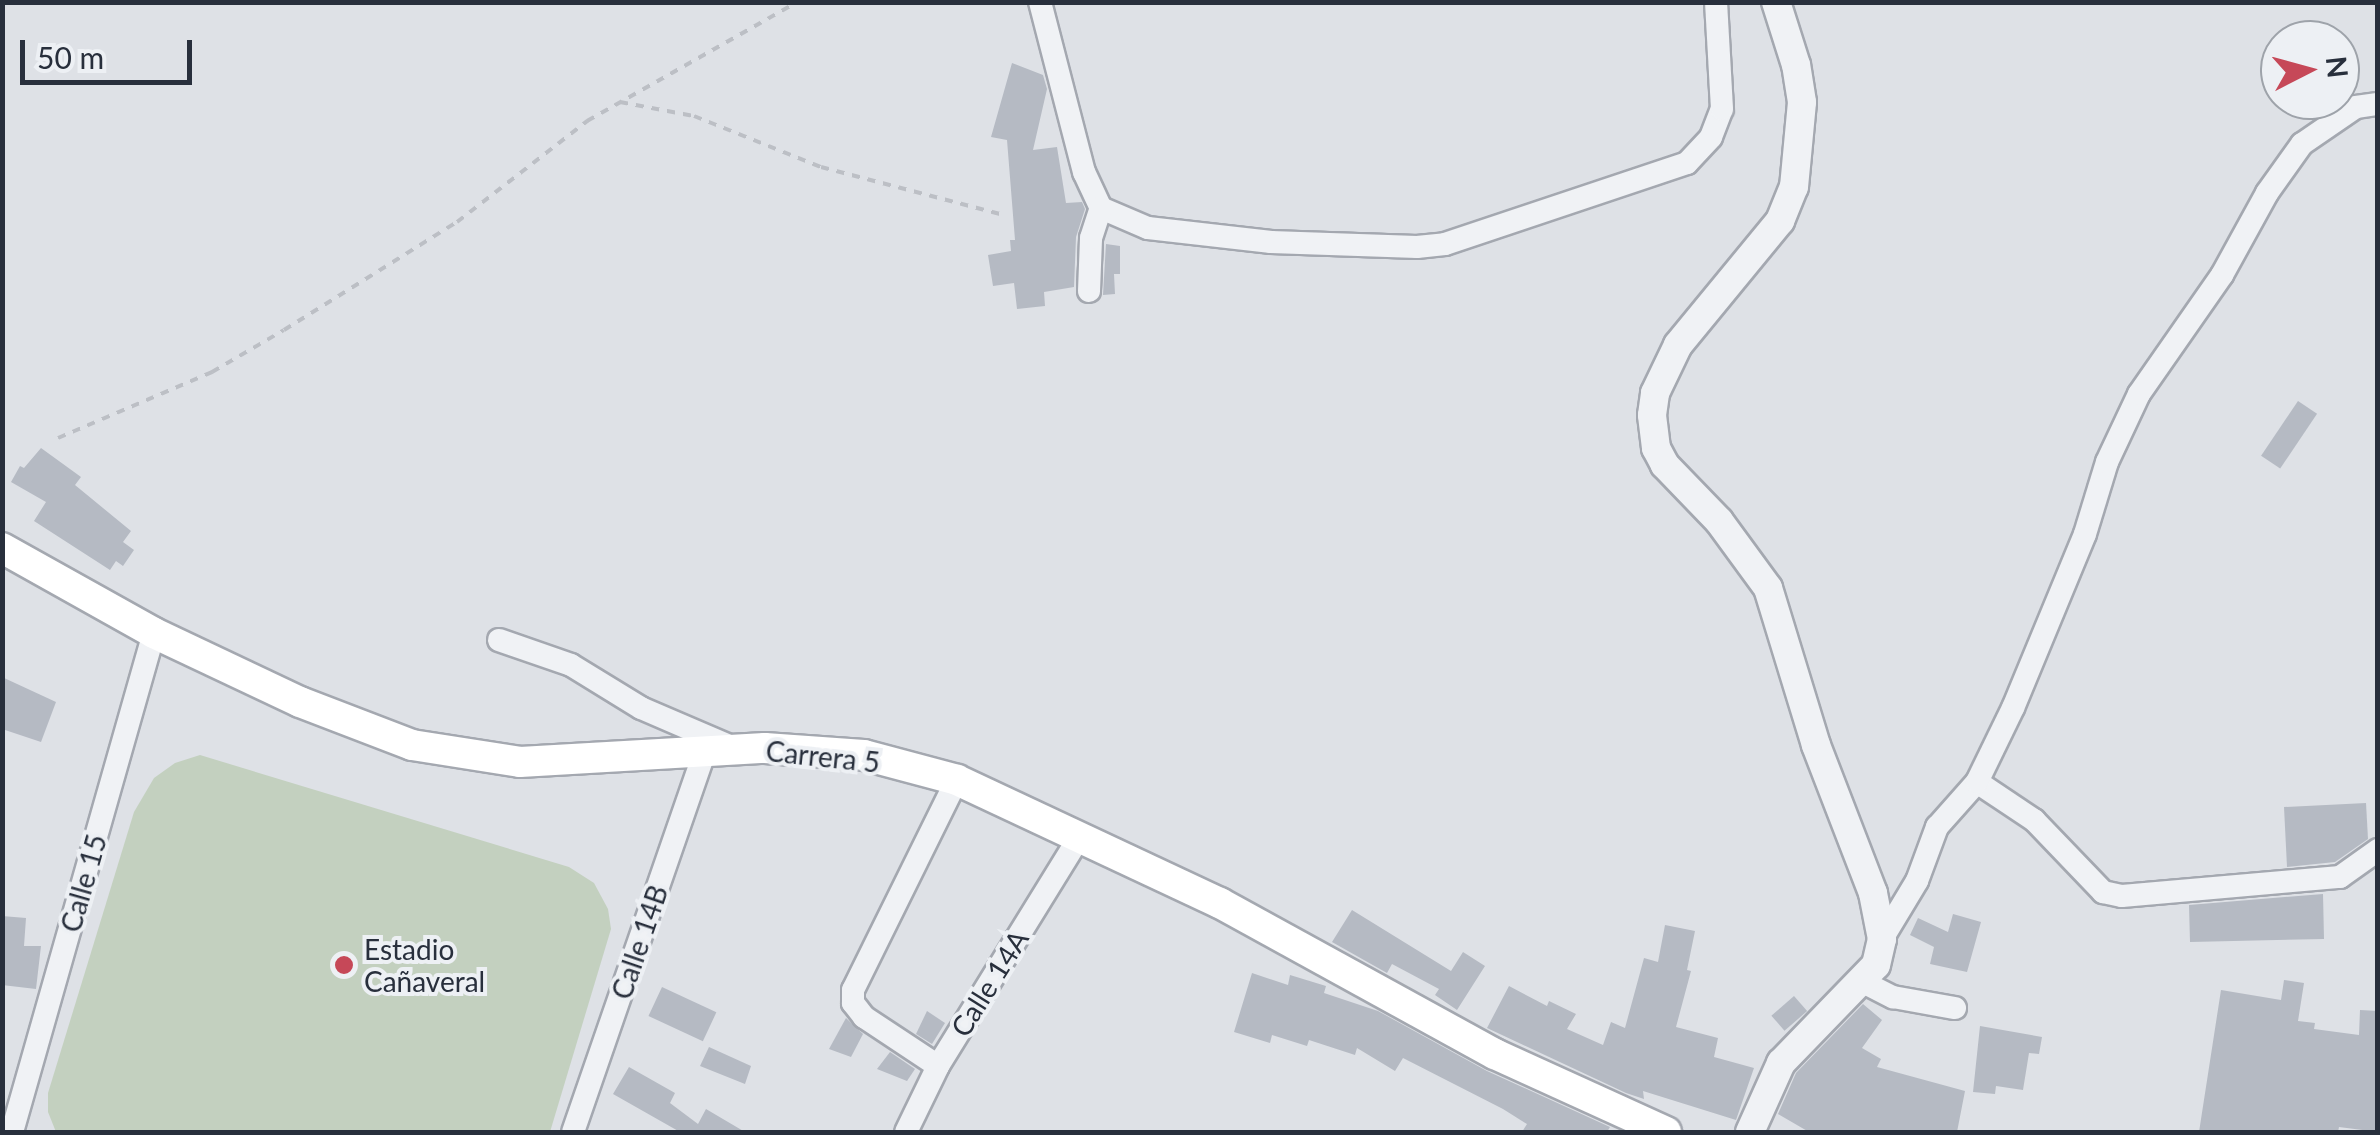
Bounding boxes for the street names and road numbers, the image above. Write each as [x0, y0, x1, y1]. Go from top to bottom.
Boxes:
street label: Carrera 5 [764, 733, 882, 779]
street label: Calle 15 [53, 830, 113, 936]
street label: Calle 14B [604, 881, 674, 1003]
street label: Calle 14A [943, 924, 1035, 1042]

